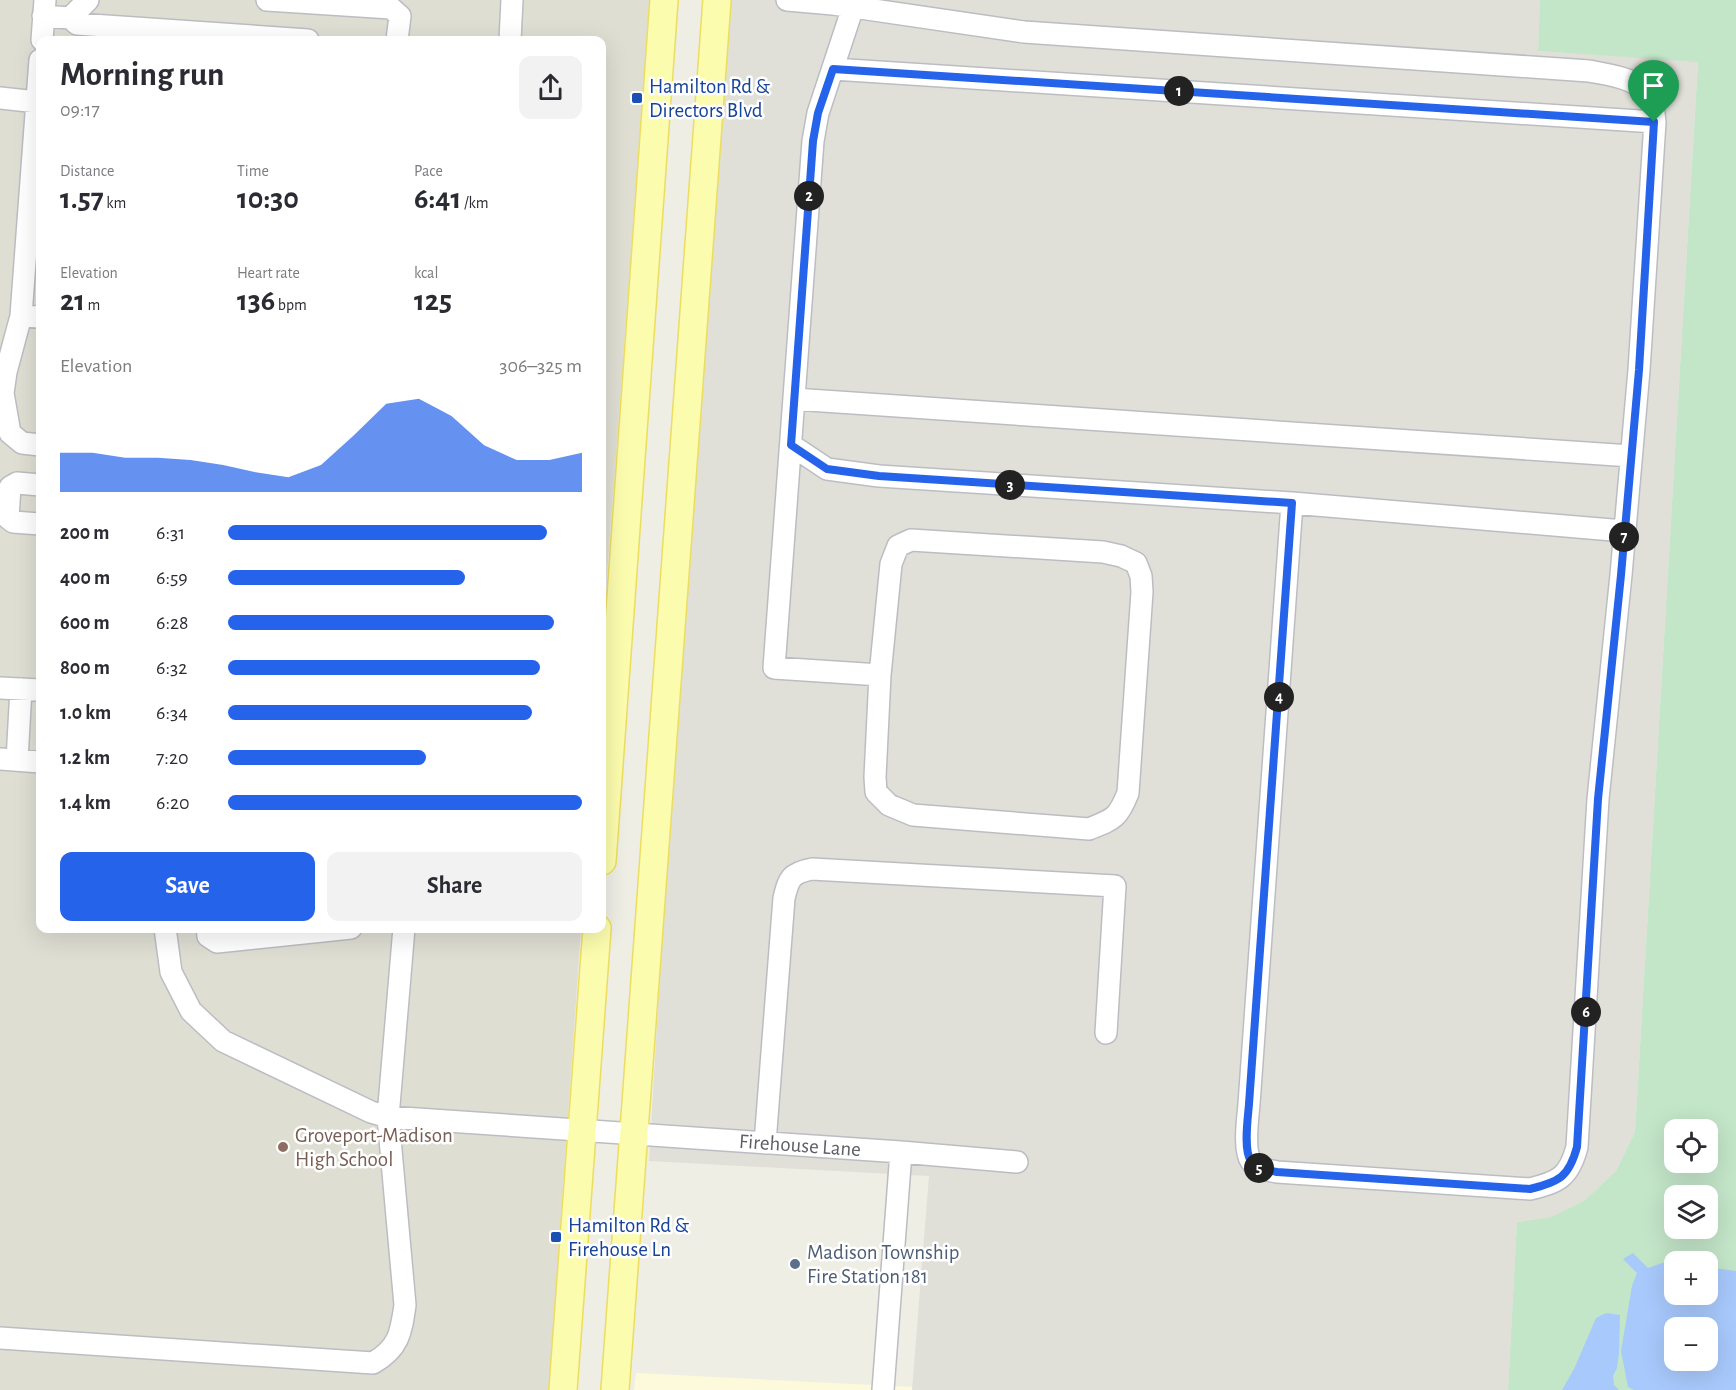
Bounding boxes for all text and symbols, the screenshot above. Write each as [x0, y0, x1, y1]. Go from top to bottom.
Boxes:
button: share [519, 56, 582, 119]
text: Morning run [60, 59, 224, 92]
pin [1628, 60, 1679, 122]
icon: arrive [1637, 69, 1670, 102]
place label: Hamilton Rd & Directors Blvd [649, 76, 771, 121]
pin: 1 [1164, 76, 1194, 106]
text: 1 [1176, 83, 1182, 99]
marker: Hamilton Rd & Directors Blvd [630, 91, 644, 105]
text: 09:17 [60, 100, 100, 120]
text: Distance [60, 163, 114, 179]
text: Time [237, 163, 269, 179]
text: Pace [414, 163, 443, 179]
pin: 2 [794, 181, 824, 211]
text: 1.57 [60, 184, 104, 214]
text: 10:30 [237, 184, 299, 214]
text: 6:41 [414, 184, 461, 214]
text: 2 [805, 188, 813, 204]
text: km [104, 195, 126, 211]
text: /km [461, 195, 489, 211]
text: Elevation [60, 265, 118, 281]
text: Heart rate [237, 265, 300, 281]
text: kcal [414, 265, 438, 281]
text: 21 [60, 286, 85, 316]
text: 136 [237, 286, 275, 316]
text: 125 [414, 286, 452, 316]
text: m [85, 297, 100, 313]
text: bpm [275, 297, 307, 313]
text: Elevation [60, 356, 132, 376]
text: 306–325 m [499, 356, 582, 376]
pin: 3 [995, 470, 1025, 500]
text: 3 [1007, 477, 1013, 493]
pin: 7 [1609, 522, 1639, 552]
text: 200 m [60, 523, 109, 543]
text: 6:31 [156, 523, 185, 543]
text: 7 [1621, 529, 1627, 545]
text: 400 m [60, 568, 110, 588]
text: 6:59 [156, 568, 188, 588]
text: 600 m [60, 613, 110, 633]
text: 6:28 [156, 613, 189, 633]
text: 800 m [60, 658, 110, 678]
text: 6:32 [156, 658, 187, 678]
pin: 4 [1264, 682, 1294, 712]
text: 4 [1275, 689, 1283, 705]
text: 1.0 km [60, 703, 111, 723]
text: 6:34 [156, 703, 188, 723]
text: 1.2 km [60, 748, 110, 768]
text: 7:20 [156, 748, 189, 768]
text: 1.4 km [60, 793, 111, 813]
text: 6:20 [156, 793, 190, 813]
button: Save [60, 852, 315, 921]
button: Share [327, 852, 582, 921]
pin: 6 [1571, 997, 1601, 1027]
text: 6 [1582, 1004, 1590, 1020]
map controls [1664, 1119, 1718, 1371]
button: locate [1664, 1119, 1718, 1173]
place label: Groveport-Madison High School [295, 1125, 453, 1170]
street label: Firehouse Lane [738, 1131, 862, 1160]
marker: Groveport-Madison High School [276, 1140, 290, 1154]
pin: 5 [1244, 1153, 1274, 1183]
text: 5 [1256, 1160, 1262, 1176]
button: layers [1664, 1185, 1718, 1239]
place label: Hamilton Rd & Firehouse Ln [568, 1215, 690, 1260]
marker: Hamilton Rd & Firehouse Ln [549, 1230, 563, 1244]
place label: Madison Township Fire Station 181 [807, 1242, 960, 1287]
button: + [1664, 1251, 1718, 1305]
marker: Madison Township Fire Station 181 [788, 1257, 802, 1271]
button: − [1664, 1317, 1718, 1371]

